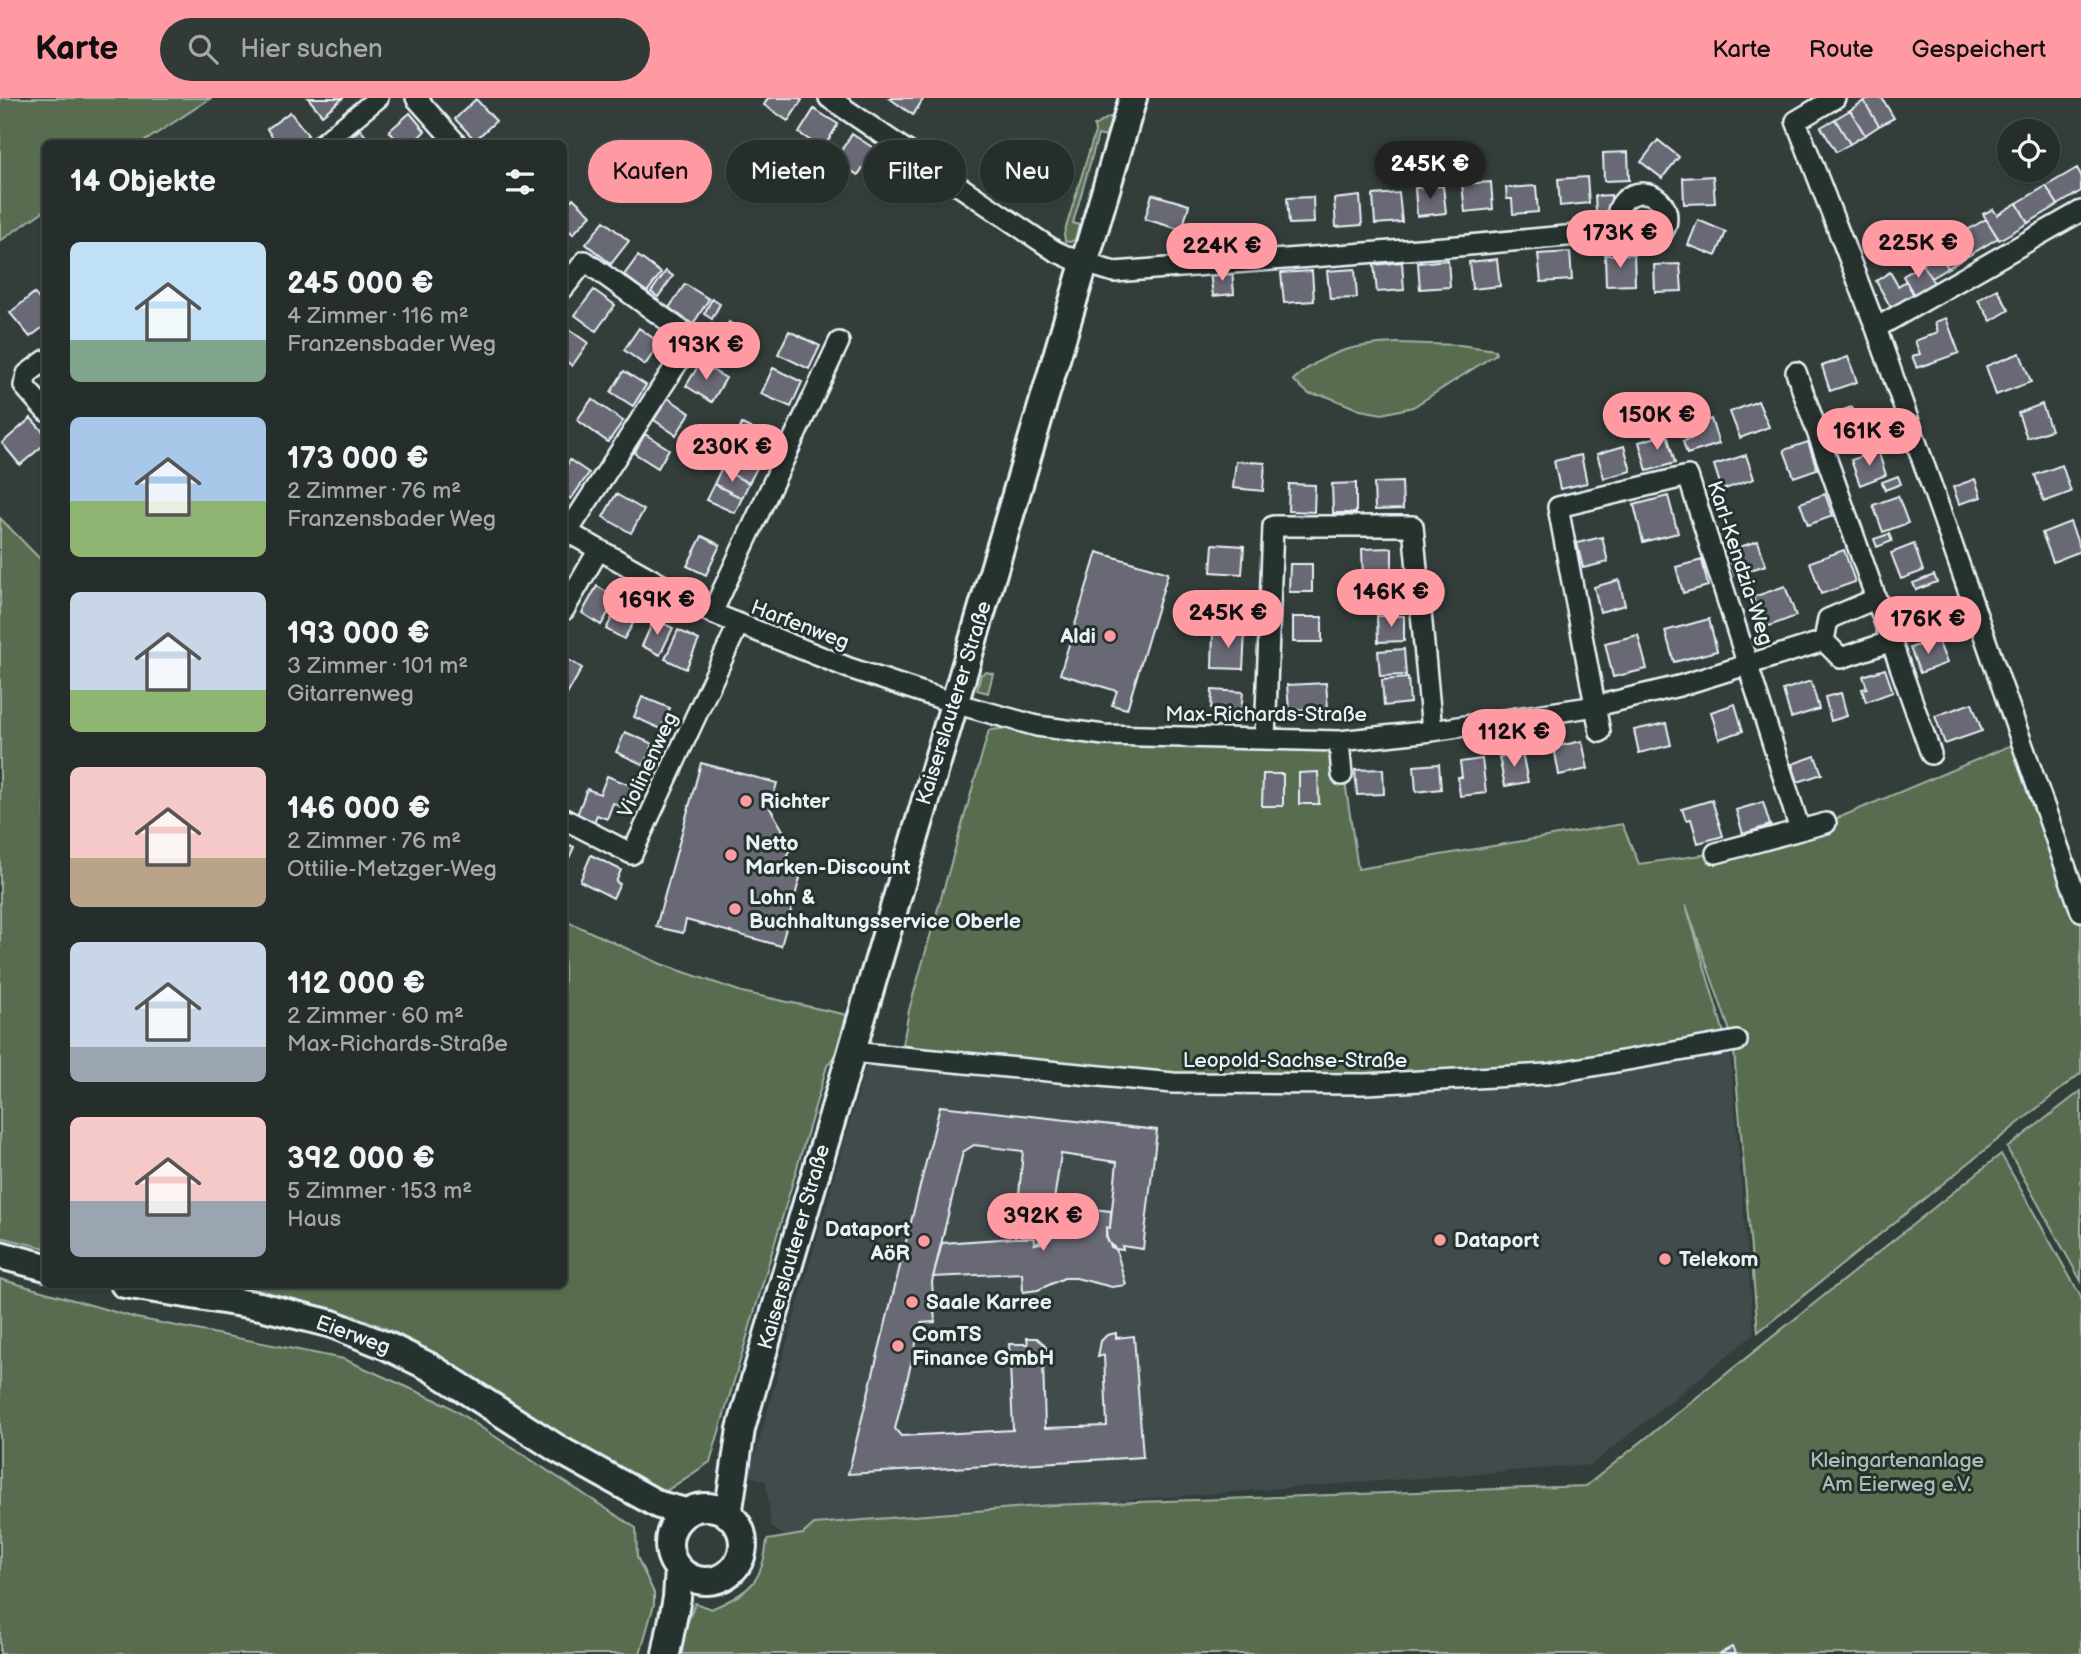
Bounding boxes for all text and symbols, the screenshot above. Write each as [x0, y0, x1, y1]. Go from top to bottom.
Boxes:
search box [160, 18, 650, 81]
text: Karte [35, 29, 118, 69]
icon: search [184, 30, 222, 68]
text: Hier suchen [240, 34, 383, 65]
text: Karte [1712, 35, 1771, 64]
text: Route [1809, 35, 1874, 64]
text: Gespeichert [1912, 35, 2046, 64]
map controls [1997, 119, 2060, 182]
button: locate [1997, 119, 2060, 182]
chip: Kaufen [588, 140, 712, 203]
chip: Mieten [726, 140, 849, 203]
chip: Filter [863, 140, 966, 203]
chip: Neu [980, 140, 1074, 203]
pin: 245K € [1373, 141, 1487, 201]
text: 245K € [1391, 150, 1469, 178]
icon: filters [501, 163, 539, 201]
text: 14 Objekte [70, 164, 216, 200]
pin: 173K € [1563, 211, 1677, 270]
text: 173K € [1582, 219, 1658, 247]
pin: 225K € [1861, 220, 1975, 280]
pin: 224K € [1165, 223, 1279, 283]
text: 225K € [1878, 229, 1958, 257]
text: 224K € [1182, 232, 1262, 260]
text: 245 000 € [287, 266, 434, 302]
icon: home [126, 270, 210, 354]
text: 4 Zimmer · 116 m² [287, 302, 469, 330]
pin: 193K € [649, 322, 763, 382]
text: Franzensbader Weg [287, 330, 496, 358]
text: 193K € [668, 331, 744, 359]
pin: 150K € [1600, 392, 1714, 452]
text: 150K € [1619, 401, 1695, 429]
pin: 161K € [1812, 408, 1926, 468]
text: 161K € [1833, 417, 1905, 445]
pin: 230K € [675, 424, 789, 484]
text: 230K € [692, 433, 772, 461]
text: 173 000 € [287, 441, 429, 477]
icon: home [126, 445, 210, 529]
text: 2 Zimmer · 76 m² [287, 477, 461, 505]
street label: Karl-Kendzia-Weg [1702, 478, 1778, 648]
text: Franzensbader Weg [287, 505, 496, 533]
pin: 146K € [1334, 570, 1448, 629]
pin: 169K € [600, 578, 714, 637]
text: 146K € [1353, 578, 1429, 606]
text: 169K € [619, 586, 695, 614]
pin: 245K € [1171, 590, 1285, 650]
street label: Harfenweg [747, 595, 853, 655]
pin: 176K € [1871, 596, 1985, 656]
street label: Kaiserslauterer Straße [911, 598, 997, 808]
text: 245K € [1189, 599, 1267, 627]
text: 176K € [1890, 605, 1966, 633]
text: 193 000 € [287, 616, 430, 652]
icon: home [126, 620, 210, 704]
place label: Aldi [1059, 624, 1096, 649]
marker: Aldi [1102, 628, 1118, 644]
text: 3 Zimmer · 101 m² [287, 652, 468, 680]
text: Gitarrenweg [287, 680, 414, 708]
street label: Max-Richards-Straße [1165, 702, 1367, 727]
street label: Violinenweg [613, 708, 683, 822]
pin: 112K € [1457, 710, 1571, 769]
text: 112K € [1478, 718, 1550, 746]
place label: Richter [760, 789, 830, 814]
text: 146 000 € [287, 791, 430, 827]
marker: Richter [738, 793, 754, 809]
icon: home [126, 795, 210, 879]
text: 2 Zimmer · 76 m² [287, 827, 461, 855]
place label: Netto Marken-Discount [745, 831, 911, 880]
marker: Netto Marken-Discount [723, 847, 739, 863]
text: Ottilie-Metzger-Weg [287, 855, 497, 883]
place label: Lohn & Buchhaltungsservice Oberle [749, 885, 1021, 934]
marker: Lohn & Buchhaltungsservice Oberle [727, 901, 743, 917]
text: 112 000 € [287, 966, 425, 1002]
icon: home [126, 970, 210, 1054]
text: 2 Zimmer · 60 m² [287, 1002, 464, 1030]
text: Max-Richards-Straße [287, 1030, 508, 1058]
street label: Leopold-Sachse-Straße [1183, 1048, 1407, 1073]
text: 392 000 € [287, 1141, 435, 1177]
street label: Kaiserslauterer Straße [753, 1142, 835, 1352]
icon: home [126, 1145, 210, 1229]
text: 5 Zimmer · 153 m² [287, 1177, 472, 1205]
pin: 392K € [986, 1194, 1100, 1253]
text: 392K € [1003, 1202, 1083, 1230]
text: Haus [287, 1205, 341, 1233]
place label: Dataport AöR [825, 1217, 910, 1266]
place label: Dataport [1454, 1228, 1539, 1253]
marker: Dataport [1432, 1232, 1448, 1248]
marker: Dataport AöR [916, 1233, 932, 1249]
place label: Telekom [1679, 1247, 1759, 1272]
marker: Telekom [1657, 1251, 1673, 1267]
place label: Saale Karree [926, 1290, 1052, 1315]
marker: Saale Karree [904, 1294, 920, 1310]
street label: Eierweg [312, 1310, 394, 1360]
place label: ComTS Finance GmbH [912, 1322, 1054, 1371]
marker: ComTS Finance GmbH [890, 1338, 906, 1354]
park label: Kleingartenanlage Am Eierweg e.V. [1810, 1448, 1984, 1497]

